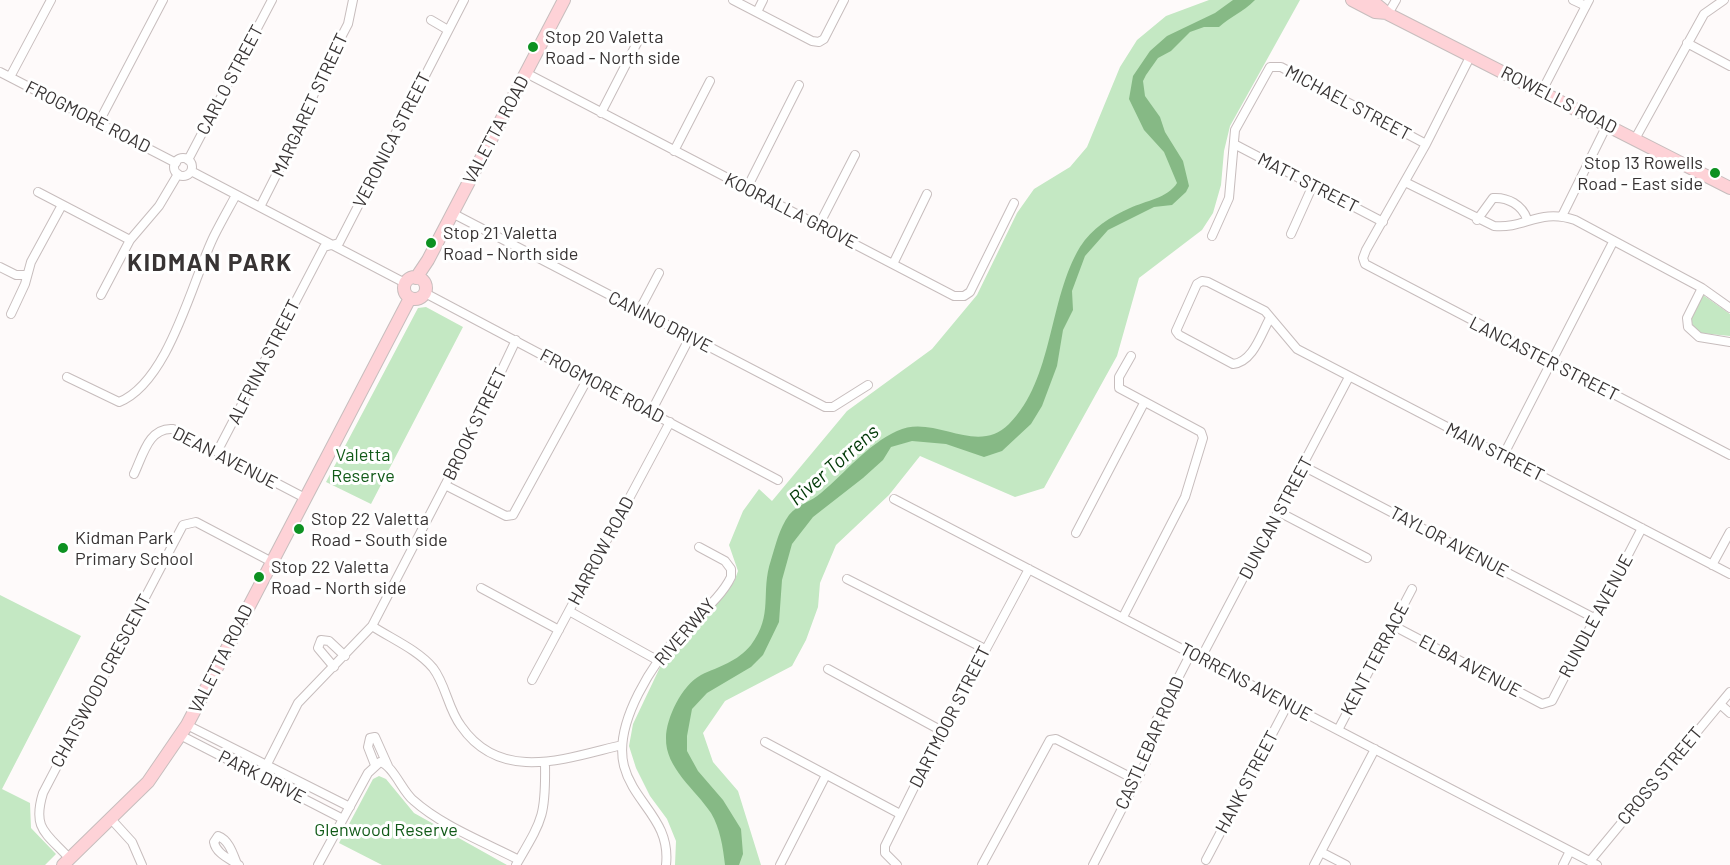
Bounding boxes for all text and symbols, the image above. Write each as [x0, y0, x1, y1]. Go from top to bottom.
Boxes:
street label: CARLO STREET [192, 21, 268, 139]
place label: Stop 20 Valetta Road - North side [545, 26, 680, 68]
street label: MARGARET STREET [267, 30, 353, 180]
marker: Stop 20 Valetta Road - North side [526, 40, 540, 54]
street label: MICHAEL STREET [1281, 61, 1415, 145]
street label: ROWELLS ROAD [1497, 61, 1621, 139]
street label: VERONICA STREET [349, 69, 435, 211]
street label: VALETTA ROAD [458, 72, 534, 188]
street label: FROGMORE ROAD [22, 76, 154, 158]
street label: MATT STREET [1254, 148, 1362, 218]
place label: Stop 13 Rowells Road - East side [1577, 152, 1703, 195]
marker: Stop 13 Rowells Road - East side [1708, 166, 1722, 180]
street label: KOORALLA GROVE [721, 168, 861, 254]
place label: Stop 21 Valetta Road - North side [443, 222, 578, 264]
marker: Stop 21 Valetta Road - North side [424, 236, 438, 250]
district label: KIDMAN PARK [127, 249, 293, 277]
street label: CANINO DRIVE [604, 287, 716, 357]
street label: ALFRINA STREET [223, 296, 305, 428]
street label: LANCASTER STREET [1466, 312, 1622, 406]
street label: FROGMORE ROAD [536, 344, 668, 428]
street label: BROOK STREET [438, 364, 512, 484]
street label: MAIN STREET [1442, 418, 1548, 486]
water label: River Torrens [784, 419, 884, 511]
street label: DEAN AVENUE [169, 422, 281, 494]
park label: Valetta Reserve [331, 444, 395, 486]
street label: DUNCAN STREET [1235, 453, 1317, 583]
street label: HARROW ROAD [563, 493, 639, 609]
street label: TAYLOR AVENUE [1386, 502, 1512, 582]
place label: Stop 22 Valetta Road - South side [311, 508, 448, 550]
marker: Stop 22 Valetta Road - South side [292, 522, 306, 536]
place label: Kidman Park Primary School [75, 527, 193, 570]
marker: Kidman Park Primary School [56, 541, 70, 555]
street label: RUNDLE AVENUE [1554, 551, 1638, 681]
place label: Stop 22 Valetta Road - North side [271, 556, 406, 598]
marker: Stop 22 Valetta Road - North side [252, 570, 266, 584]
street label: CHATSWOOD CRESCENT [46, 591, 156, 771]
street label: RIVERWAY [650, 594, 720, 670]
street label: KENT TERRACE [1336, 599, 1414, 719]
street label: VALETTA ROAD [184, 601, 258, 717]
street label: ELBA AVENUE [1415, 630, 1525, 702]
street label: TORRENS AVENUE [1177, 638, 1315, 726]
street label: DARTMOOR STREET [905, 643, 995, 791]
street label: CASTLEBAR ROAD [1111, 673, 1189, 813]
street label: CROSS STREET [1613, 723, 1707, 829]
street label: HANK STREET [1211, 727, 1283, 837]
street label: PARK DRIVE [215, 746, 309, 808]
park label: Glenwood Reserve [314, 819, 458, 841]

